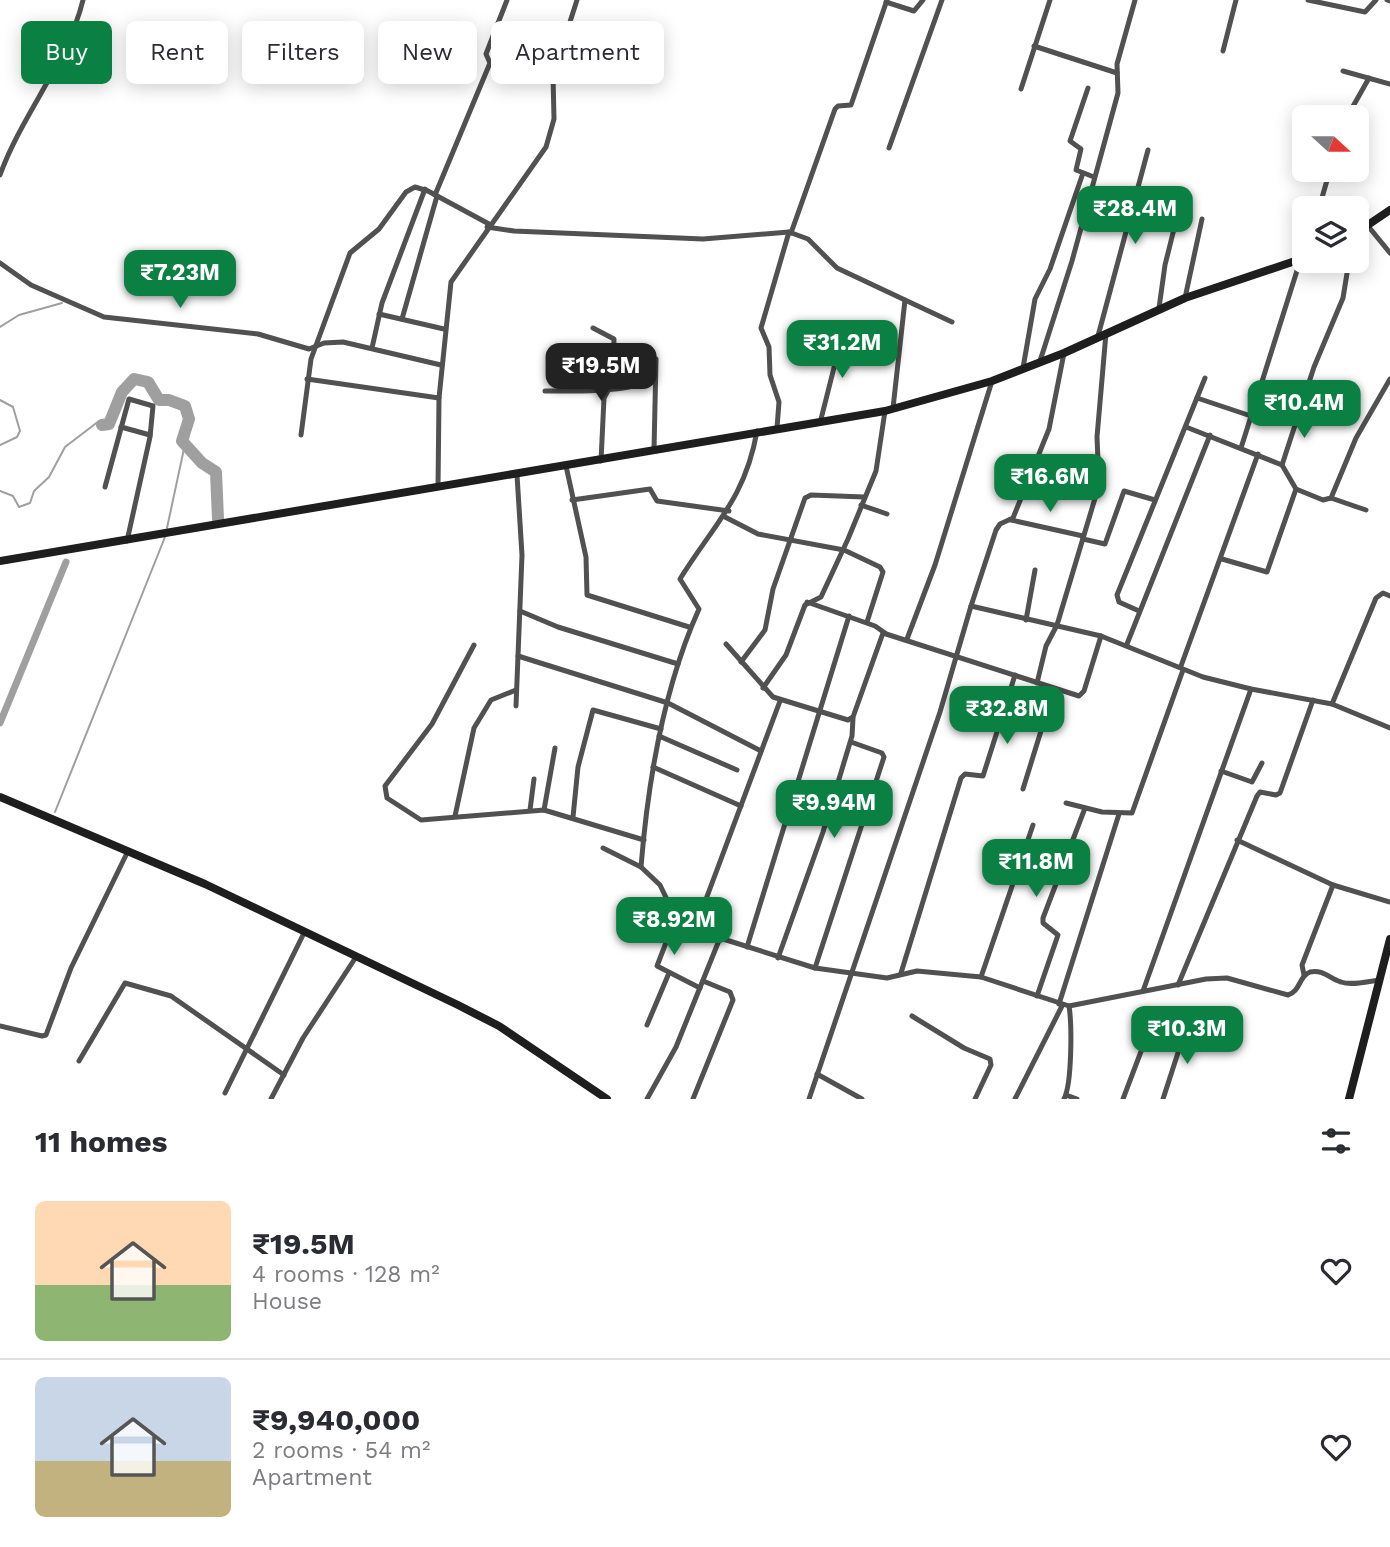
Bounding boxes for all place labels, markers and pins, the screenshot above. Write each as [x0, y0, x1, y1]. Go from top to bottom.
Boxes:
pin: ₹28.4M [1078, 187, 1192, 246]
pin: ₹7.23M [123, 250, 237, 310]
pin: ₹31.2M [785, 320, 899, 380]
pin: ₹19.5M [544, 344, 658, 403]
pin: ₹10.4M [1247, 380, 1361, 440]
pin: ₹16.6M [993, 454, 1107, 514]
pin: ₹32.8M [950, 686, 1064, 746]
pin: ₹9.94M [777, 780, 891, 840]
pin: ₹11.8M [979, 839, 1093, 899]
pin: ₹8.92M [617, 898, 731, 957]
pin: ₹10.3M [1130, 1006, 1244, 1066]

